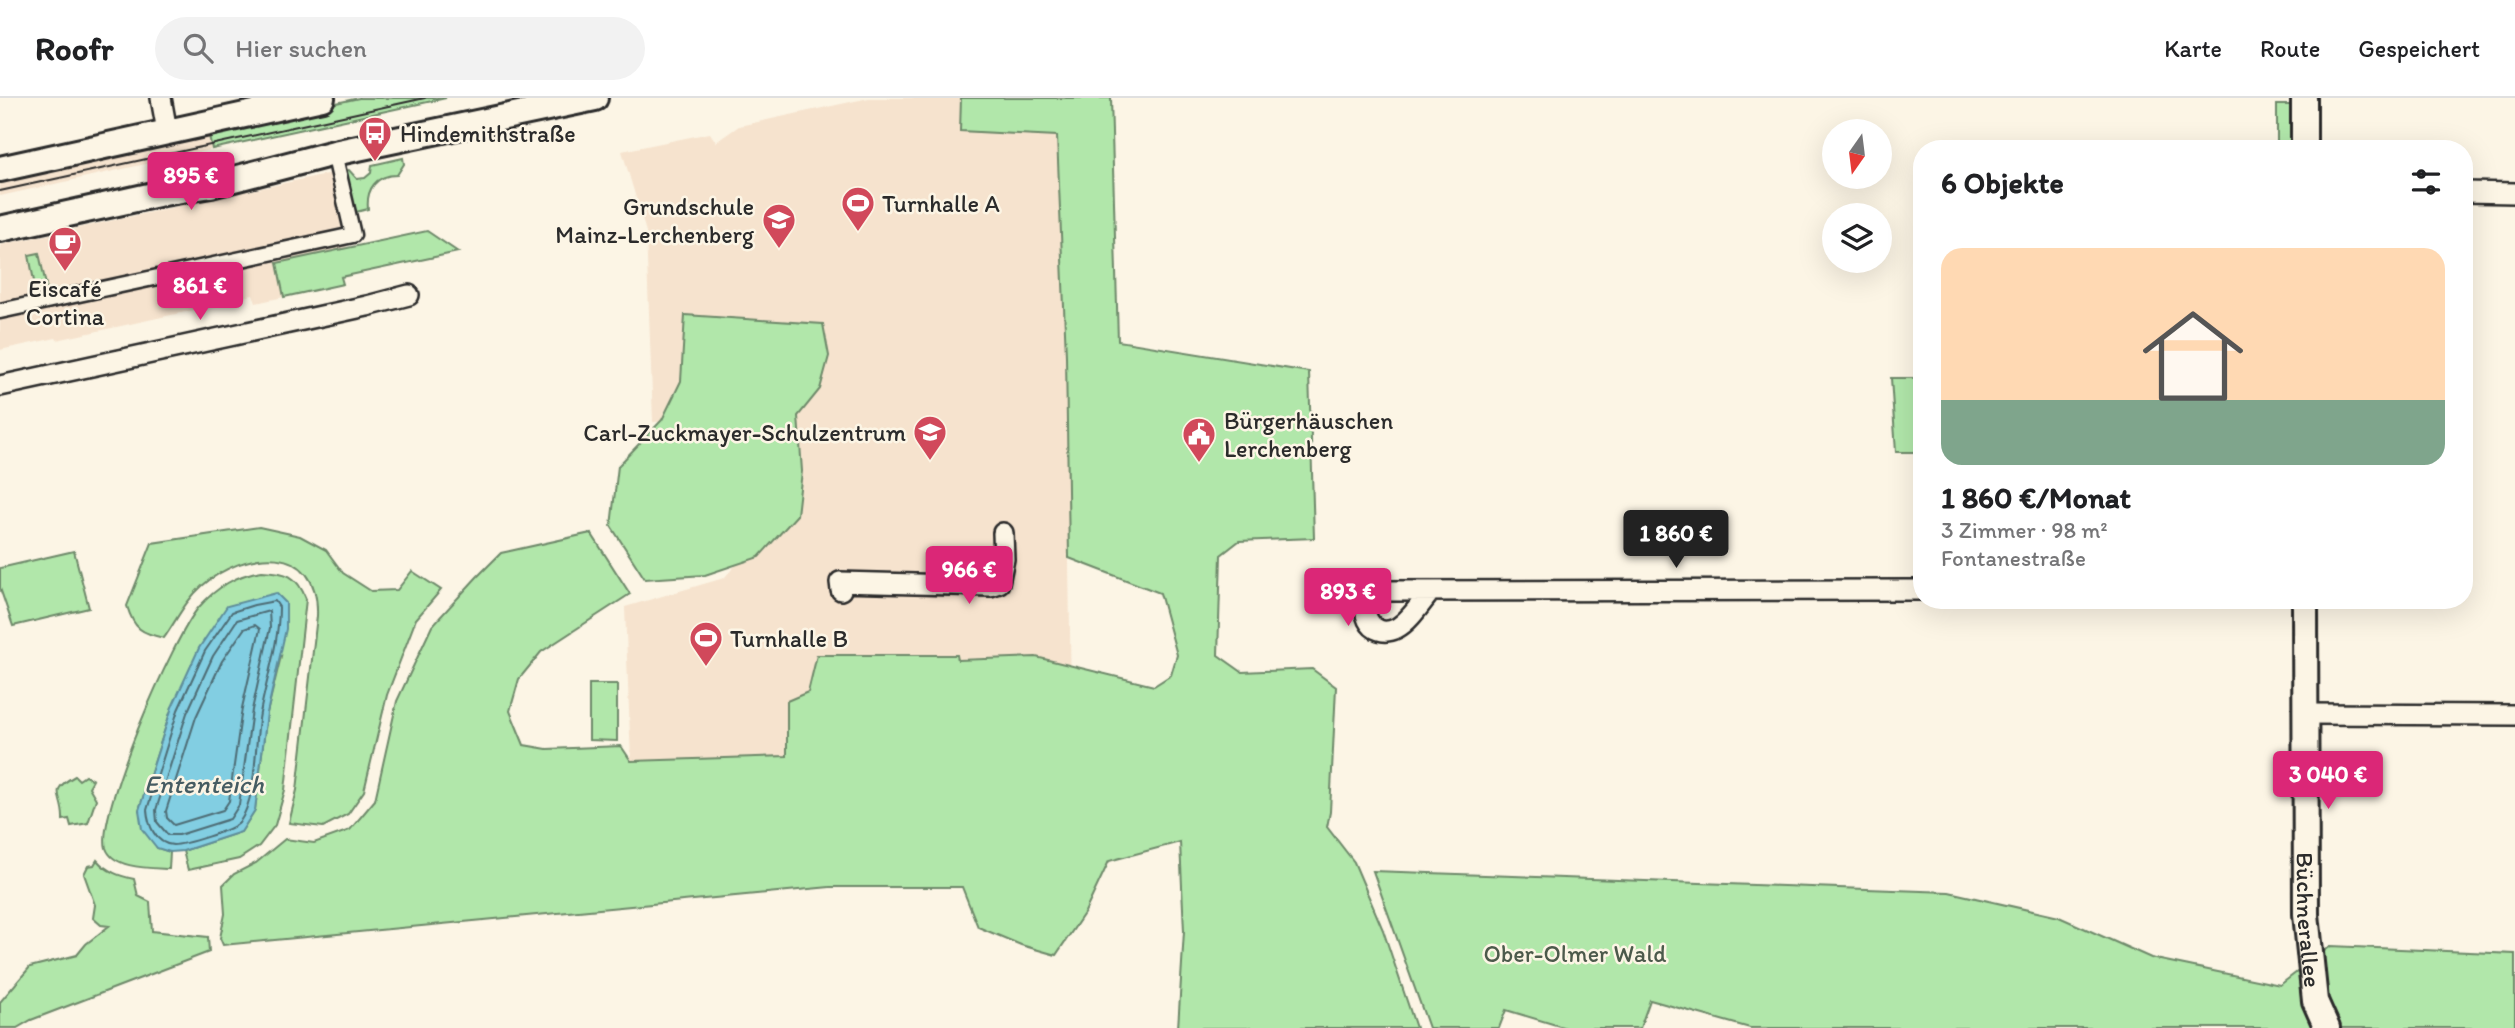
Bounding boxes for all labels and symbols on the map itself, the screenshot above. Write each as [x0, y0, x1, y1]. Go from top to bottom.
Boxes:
bus stop icon: Hindemithstraße [356, 114, 394, 163]
place label: Hindemithstraße [400, 119, 576, 148]
north arrow [1822, 119, 1892, 189]
pin: 895 € [142, 152, 240, 212]
sports icon: Turnhalle A [839, 184, 877, 233]
place label: Turnhalle A [882, 189, 1000, 218]
place label: Grundschule Mainz-Lerchenberg [555, 192, 755, 249]
school or university icon: Grundschule Mainz-Lerchenberg [760, 201, 798, 250]
cafe icon: Eiscafé Cortina [46, 224, 84, 273]
pin: 861 € [151, 262, 249, 322]
place label: Eiscafé Cortina [26, 274, 105, 331]
place label: Bürgerhäuschen Lerchenberg [1224, 406, 1393, 463]
school or university icon: Carl-Zuckmayer-Schulzentrum [911, 413, 949, 462]
public building icon: Bürgerhäuschen Lerchenberg [1180, 415, 1218, 464]
place label: Carl-Zuckmayer-Schulzentrum [583, 418, 906, 447]
pin: 1 860 € [1611, 510, 1741, 570]
pin: 966 € [920, 546, 1018, 606]
pin: 893 € [1299, 568, 1397, 628]
sports icon: Turnhalle B [687, 619, 725, 668]
place label: Turnhalle B [730, 624, 848, 653]
pin: 3 040 € [2263, 752, 2393, 811]
water label: Ententeich [144, 768, 264, 800]
street label: Büchnerallee [2291, 852, 2328, 989]
park label: Ober-Olmer Wald [1483, 939, 1667, 968]

